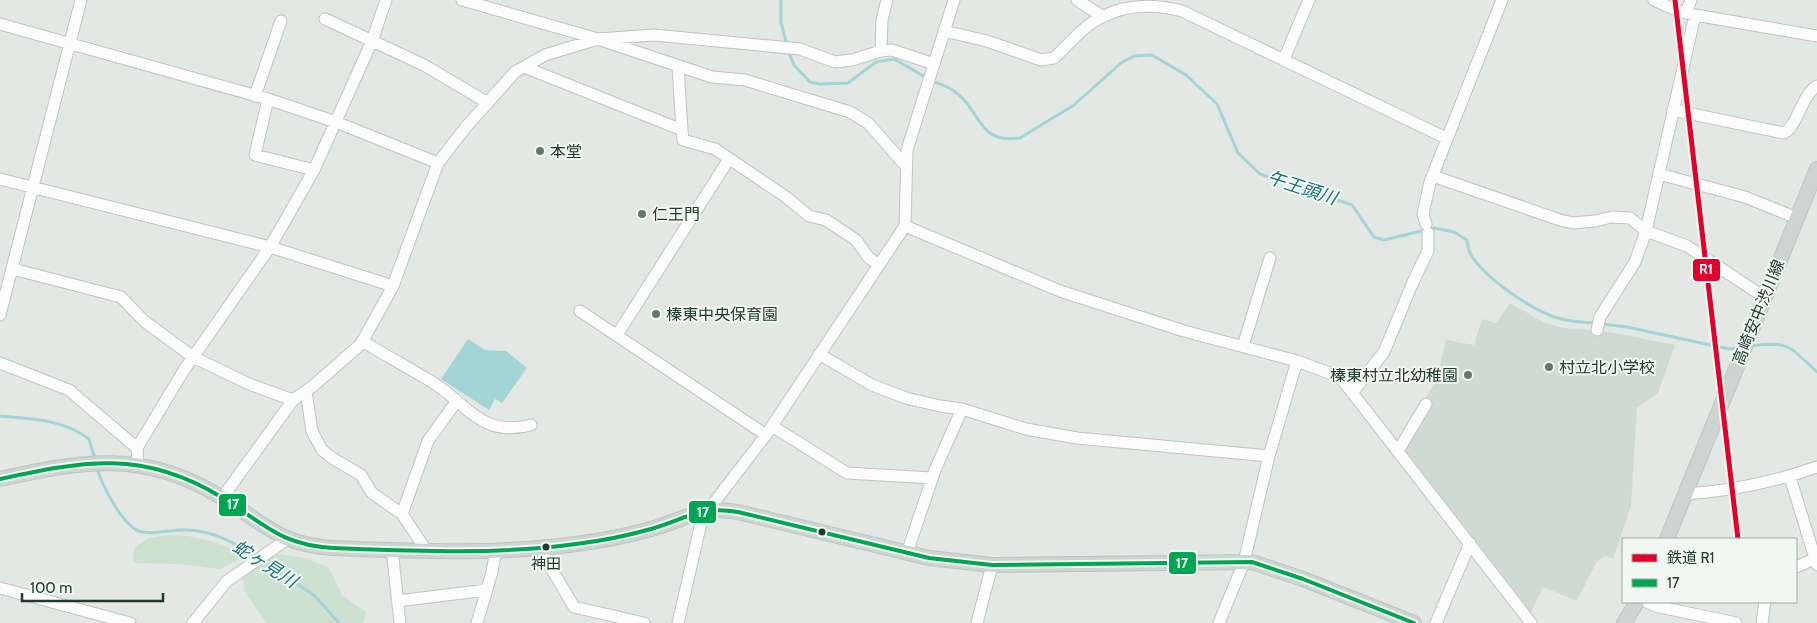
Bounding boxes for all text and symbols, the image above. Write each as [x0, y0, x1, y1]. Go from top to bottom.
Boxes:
place label: 本堂 [550, 142, 582, 161]
marker: 本堂 [534, 145, 546, 157]
water label: 午王頭川 [1264, 166, 1342, 210]
place label: 仁王門 [652, 205, 700, 224]
marker: 仁王門 [636, 208, 648, 220]
street label: 高崎安中渋川線 [1729, 257, 1788, 368]
line badge: R1 [1692, 258, 1721, 282]
text: R1 [1699, 260, 1713, 278]
place label: 榛東中央保育園 [666, 305, 778, 324]
marker: 榛東中央保育園 [650, 308, 662, 320]
place label: 村立北小学校 [1559, 358, 1655, 377]
marker: 村立北小学校 [1543, 361, 1555, 373]
place label: 榛東村立北幼稚園 [1330, 366, 1458, 385]
marker: 榛東村立北幼稚園 [1462, 369, 1474, 381]
line badge: 17 [218, 493, 247, 517]
text: 17 [227, 495, 240, 513]
line badge: 17 [688, 500, 717, 524]
text: 17 [697, 503, 710, 521]
unlabelled marker [817, 527, 827, 537]
water label: 蛇ヶ見川 [229, 536, 303, 593]
legend [1622, 538, 1797, 603]
marker: 神田 [541, 542, 551, 552]
text: 鉄道 R1 [1667, 549, 1714, 567]
line badge: 17 [1168, 551, 1197, 575]
text: 17 [1176, 554, 1189, 572]
place label: 神田 [531, 555, 561, 573]
scale bar [22, 570, 164, 602]
text: 17 [1667, 574, 1680, 592]
text: 100 m [30, 579, 72, 597]

